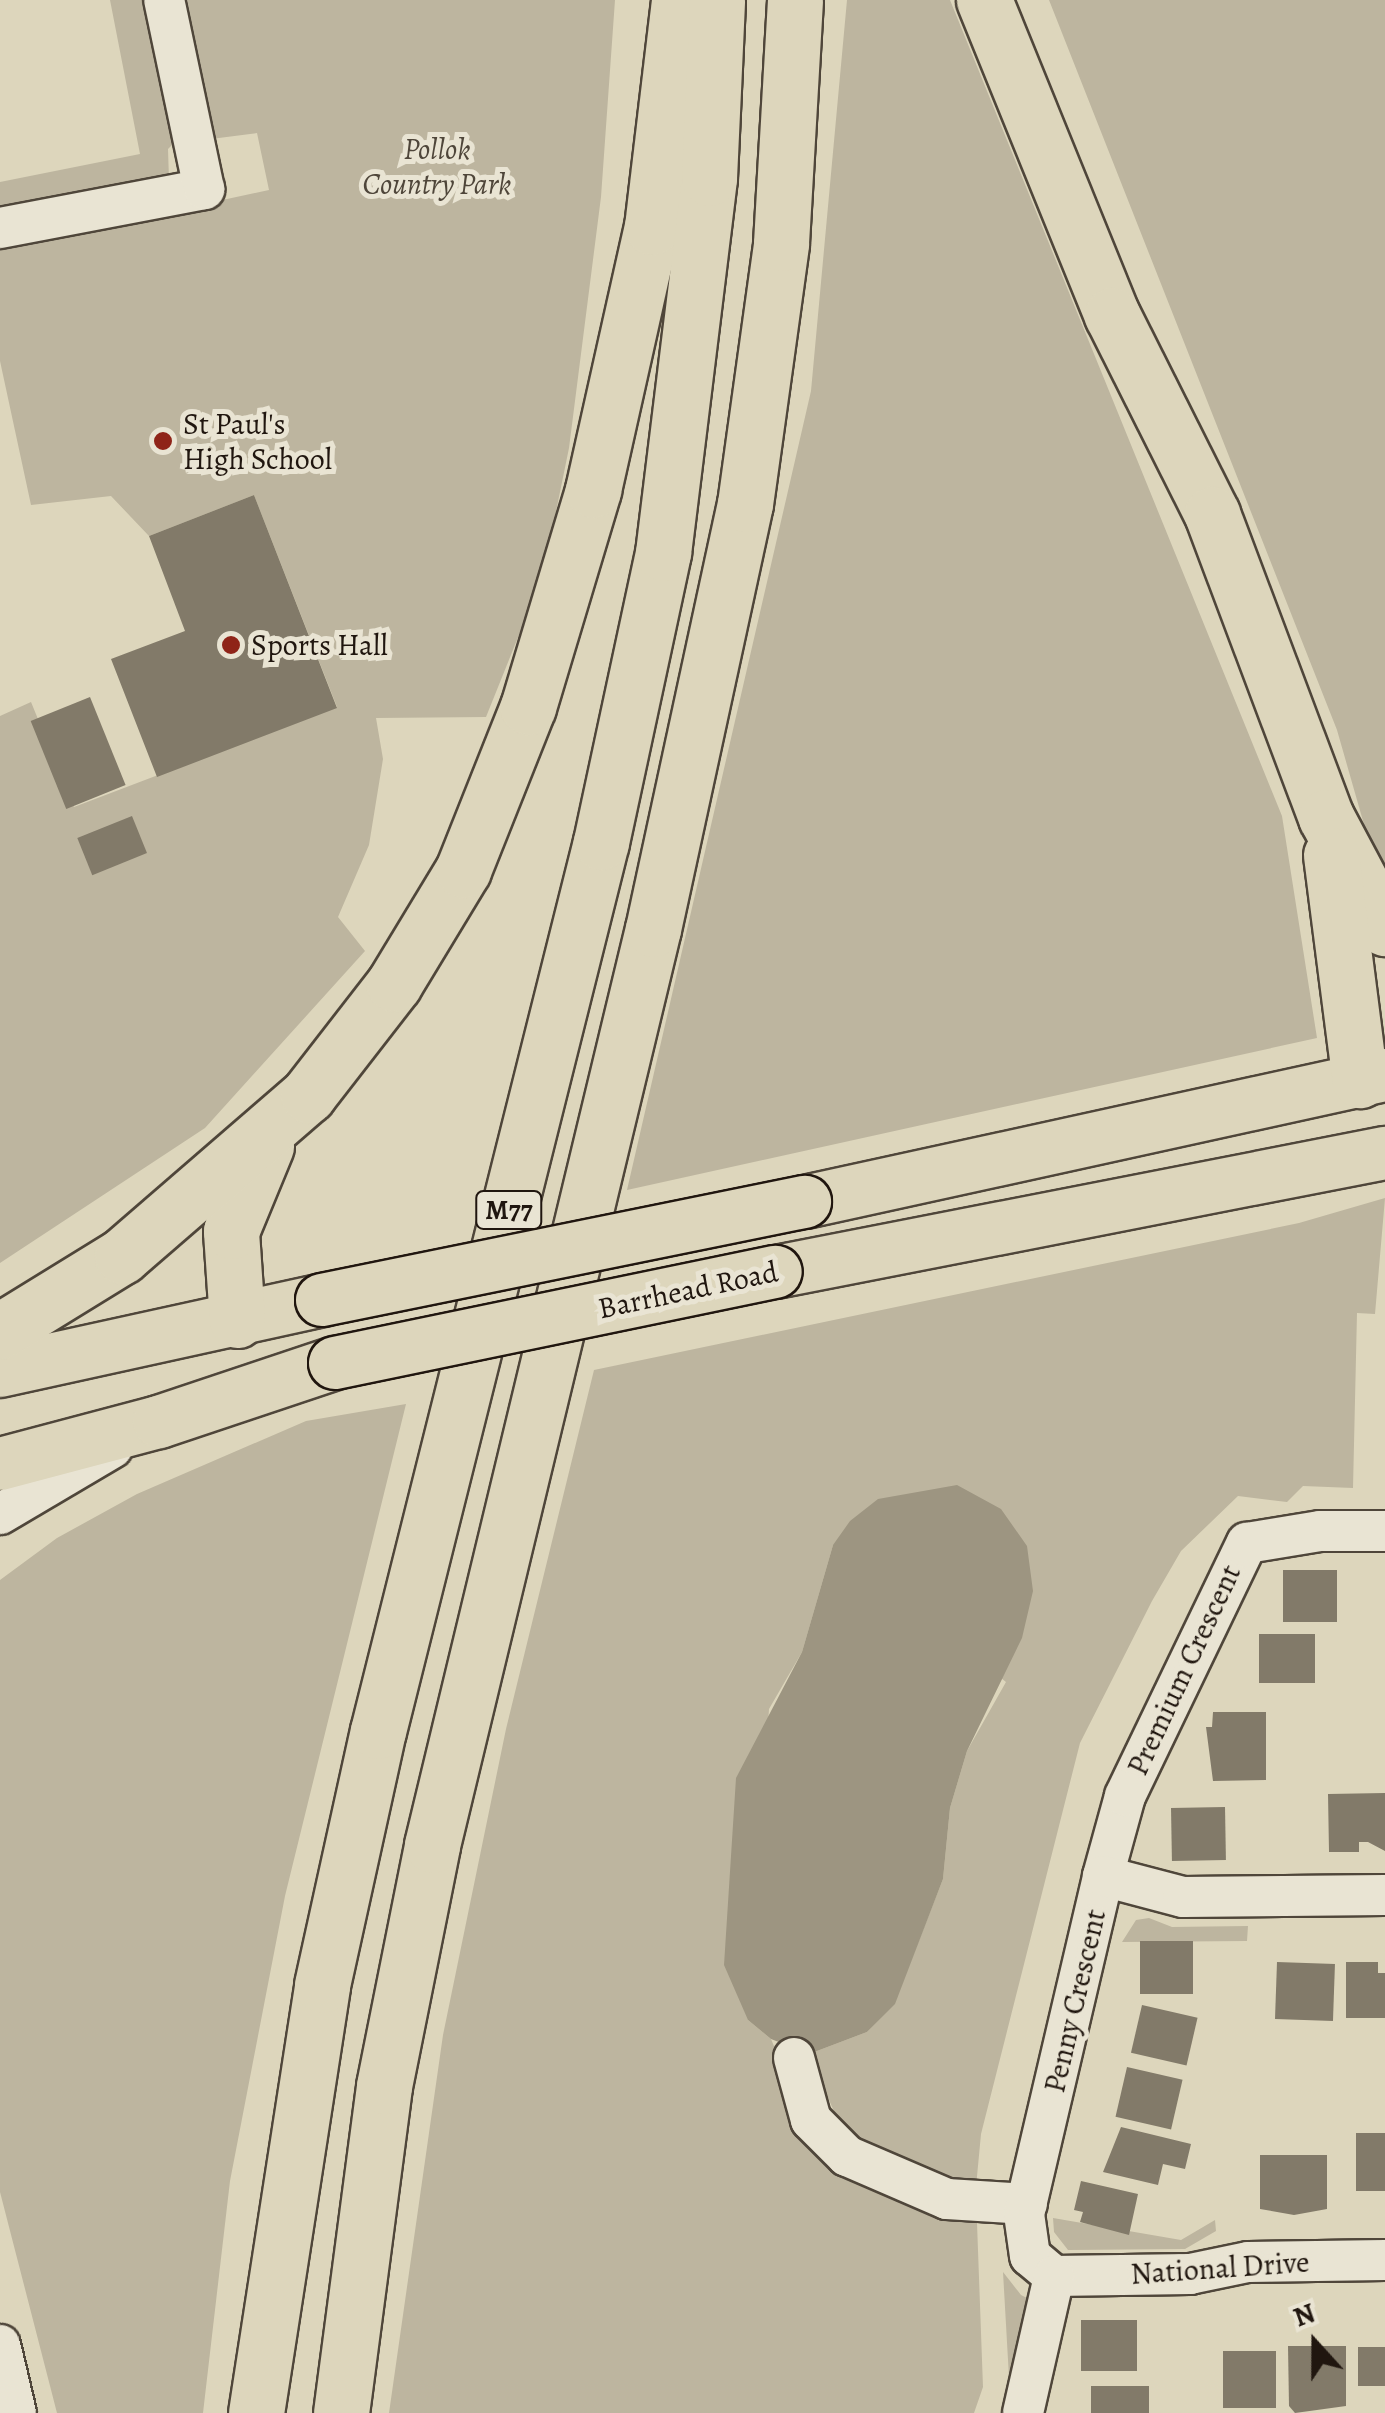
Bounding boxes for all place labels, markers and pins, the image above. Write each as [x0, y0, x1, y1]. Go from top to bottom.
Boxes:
place label: St Paul's High School [183, 406, 332, 476]
marker: St Paul's High School [152, 430, 174, 452]
place label: Sports Hall [251, 627, 388, 663]
marker: Sports Hall [220, 634, 242, 656]

